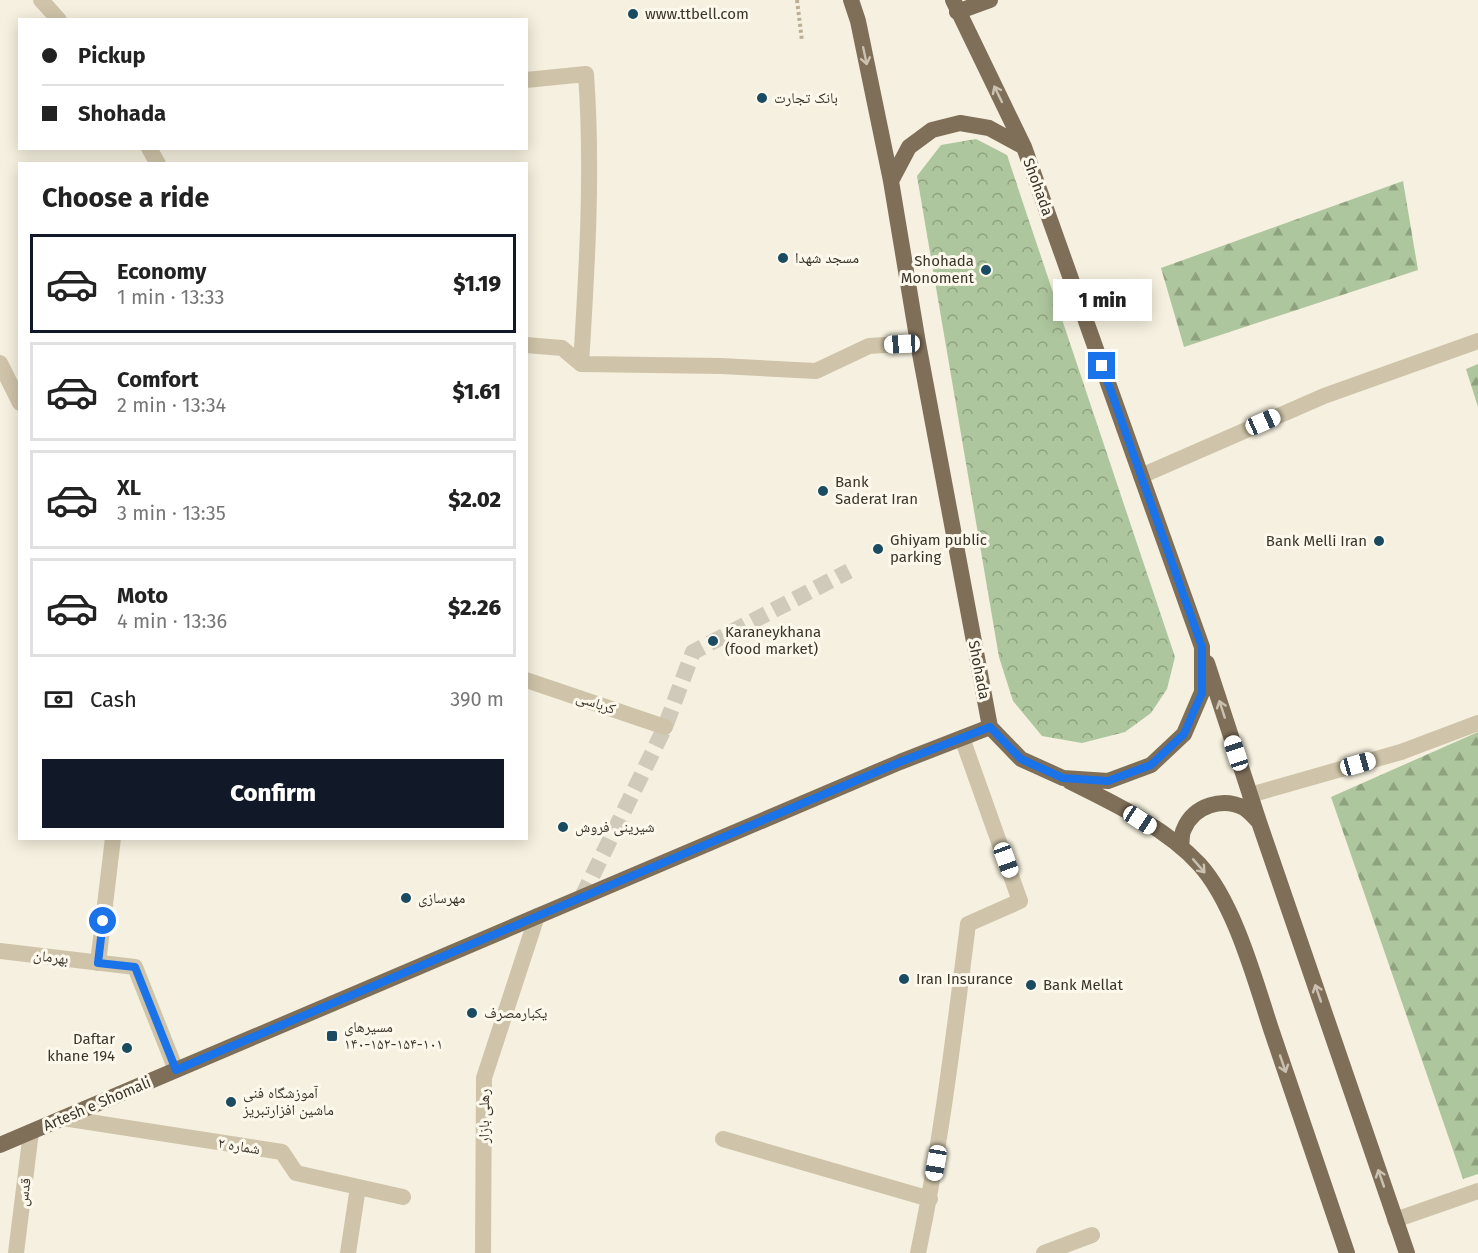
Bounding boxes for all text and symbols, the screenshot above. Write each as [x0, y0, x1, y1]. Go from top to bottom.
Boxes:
place label: www.ttbell.com [645, 5, 749, 23]
marker: www.ttbell.com [626, 7, 640, 21]
text: Pickup [78, 42, 146, 69]
one-way arrow [860, 47, 872, 66]
one-way arrow [992, 86, 1003, 104]
place label: بانک تجارت [774, 89, 838, 107]
marker: بانک تجارت [755, 91, 769, 105]
text: Shohada [78, 100, 166, 127]
street label: Shohada [1019, 156, 1057, 218]
text: Choose a ride [42, 182, 209, 214]
place label: مسجد شهدا [795, 249, 859, 267]
marker: مسجد شهدا [776, 251, 790, 265]
place label: Shohada Monoment [901, 252, 975, 287]
icon: car [45, 257, 99, 311]
text: Economy [117, 258, 206, 285]
marker: Shohada Monoment [979, 263, 993, 277]
text: $1.19 [453, 270, 501, 297]
callout: 1 min [1052, 279, 1152, 321]
text: 1 min · 13:33 [117, 285, 224, 309]
text: 1 min [1079, 288, 1126, 312]
car [884, 334, 920, 354]
route end [1088, 352, 1115, 379]
icon: car [45, 365, 99, 419]
text: Comfort [117, 366, 198, 393]
text: $1.61 [452, 378, 501, 405]
text: 2 min · 13:34 [117, 393, 226, 417]
car [1243, 406, 1283, 438]
icon: car [45, 473, 99, 527]
place label: Bank Saderat Iran [835, 473, 918, 508]
text: XL [117, 474, 141, 501]
marker: Bank Saderat Iran [816, 484, 830, 498]
text: $2.02 [448, 486, 501, 513]
text: 3 min · 13:35 [117, 501, 226, 525]
place label: Ghiyam public parking [890, 531, 987, 566]
place label: Bank Melli Iran [1266, 532, 1367, 550]
marker: Bank Melli Iran [1372, 534, 1386, 548]
marker: Ghiyam public parking [871, 542, 885, 556]
icon: car [45, 581, 99, 635]
text: Moto [117, 582, 168, 609]
text: $2.26 [448, 594, 501, 621]
text: 4 min · 13:36 [117, 609, 227, 633]
place label: Karaneykhana (food market) [725, 623, 821, 658]
marker: Karaneykhana (food market) [706, 634, 720, 648]
street label: Shohada [964, 639, 994, 701]
icon: cash [42, 683, 75, 716]
text: Cash [90, 686, 137, 713]
text: 390 m [450, 687, 504, 711]
street label: کرباسی [574, 688, 618, 719]
one-way arrow [1216, 700, 1227, 719]
car [1222, 733, 1250, 773]
car [1338, 750, 1378, 778]
button: Confirm [42, 759, 504, 828]
car [1120, 803, 1160, 837]
place label: شیرینی فروش [575, 818, 655, 837]
marker: شیرینی فروش [556, 820, 570, 834]
car [991, 840, 1021, 880]
one-way arrow [1192, 858, 1206, 873]
place label: مهرسازی [418, 889, 466, 908]
marker: مهرسازی [399, 891, 413, 905]
route start [89, 907, 116, 934]
street label: بهرمان [32, 946, 70, 969]
place label: Iran Insurance [916, 970, 1013, 988]
marker: Iran Insurance [897, 972, 911, 986]
place label: Bank Mellat [1043, 976, 1123, 994]
marker: Bank Mellat [1024, 978, 1038, 992]
one-way arrow [1312, 984, 1323, 1003]
place label: یکبارمصرف [484, 1004, 548, 1022]
marker: یکبارمصرف [465, 1006, 479, 1020]
place label: مسیرهای ۱۴۰-۱۵۲-۱۵۴-۱۰۱ [344, 1018, 443, 1053]
marker: مسیرهای ۱۴۰-۱۵۲-۱۵۴-۱۰۱ [325, 1029, 339, 1043]
place label: Daftar khane 194 [47, 1030, 115, 1065]
marker: Daftar khane 194 [120, 1041, 134, 1055]
one-way arrow [1278, 1054, 1289, 1073]
street label: Artesh e Shomali [41, 1073, 153, 1135]
place label: آموزشگاه فنی ماشین افزارتبریز [242, 1084, 334, 1120]
street label: رهلی بازار [475, 1089, 494, 1144]
marker: آموزشگاه فنی ماشین افزارتبریز [224, 1095, 238, 1109]
street label: شماره ۲ [217, 1134, 262, 1158]
car [924, 1144, 948, 1182]
one-way arrow [1375, 1169, 1386, 1188]
street label: قدس [13, 1177, 36, 1207]

